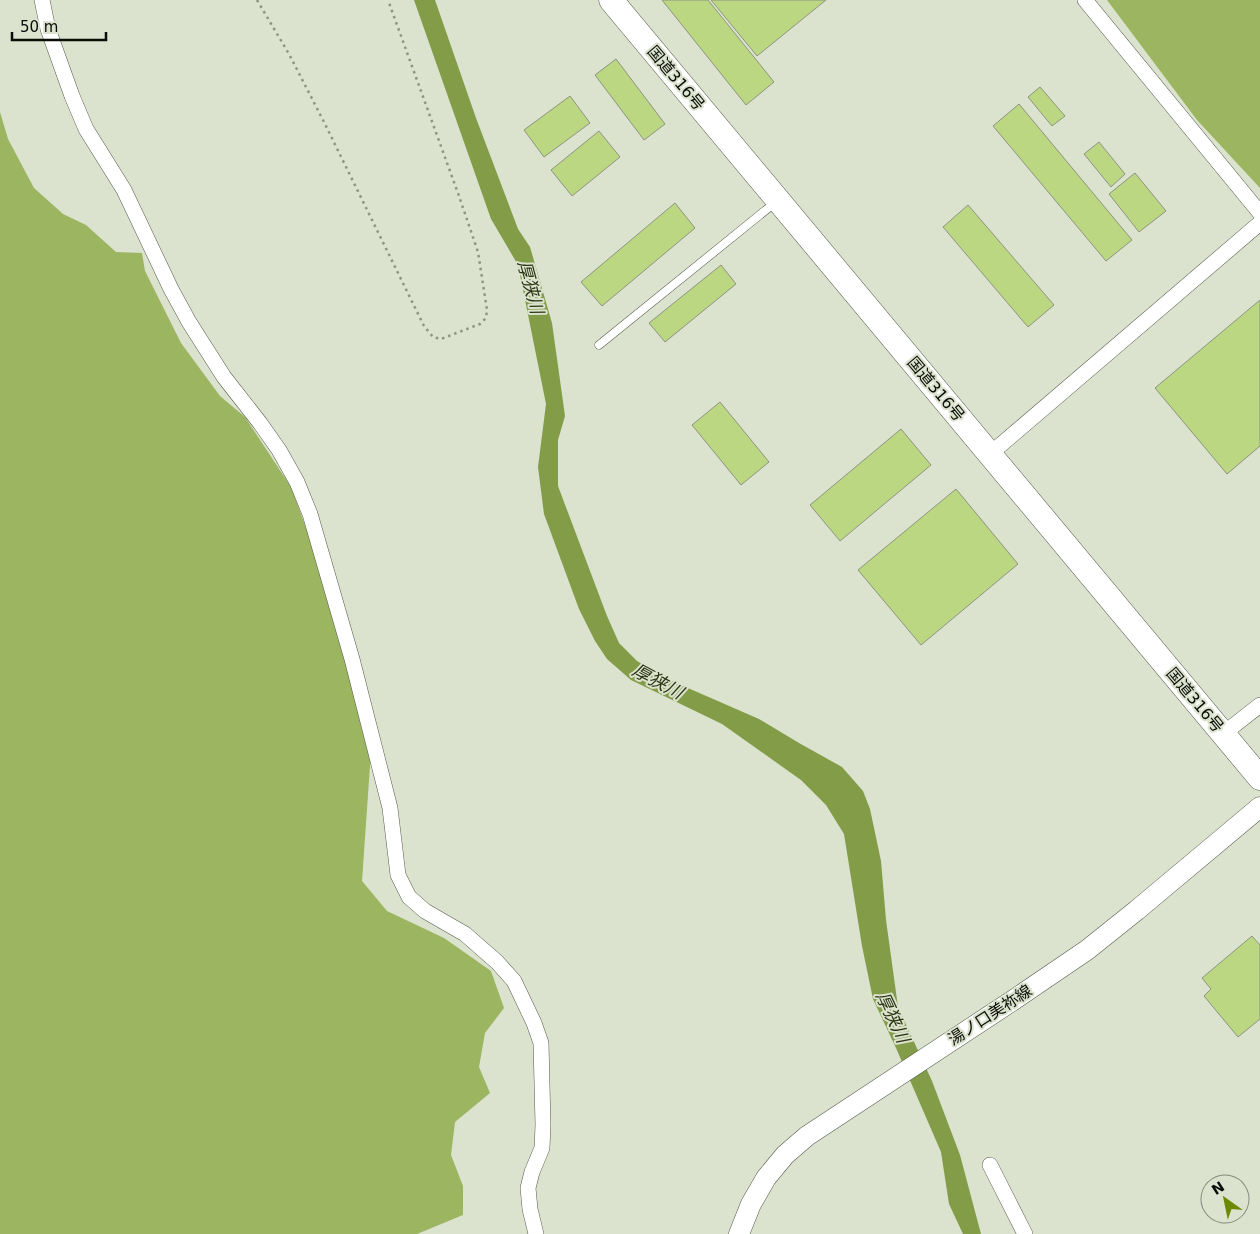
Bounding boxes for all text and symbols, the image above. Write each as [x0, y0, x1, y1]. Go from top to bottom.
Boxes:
scale bar [12, 10, 106, 42]
text: 50 m [20, 18, 58, 36]
street label: 国道316号 [643, 42, 709, 114]
water label: 厚狭川 [514, 258, 549, 318]
street label: 国道316号 [903, 353, 969, 425]
water label: 厚狭川 [629, 659, 689, 704]
street label: 国道316号 [1162, 664, 1228, 736]
street label: 湯ノ口美祢線 [945, 981, 1035, 1049]
water label: 厚狭川 [872, 988, 915, 1048]
north arrow [1200, 1174, 1250, 1224]
text: N [1209, 1178, 1227, 1198]

